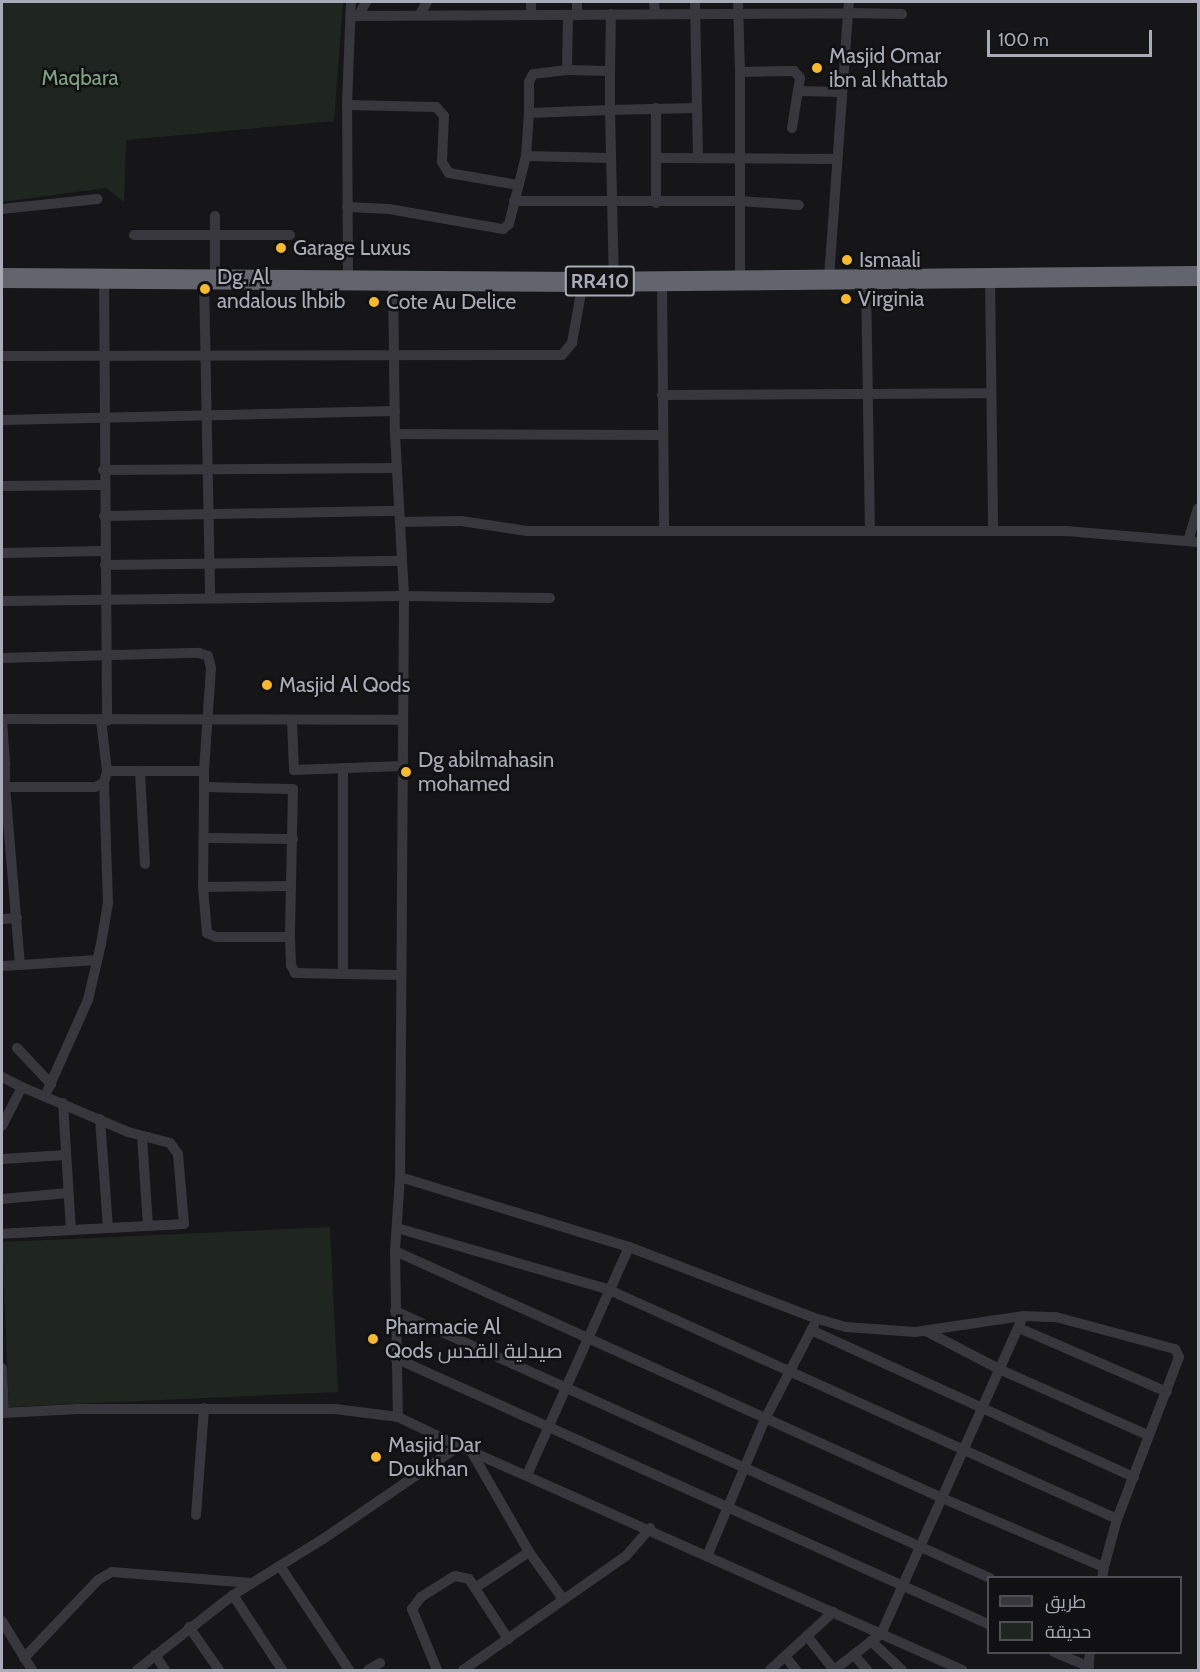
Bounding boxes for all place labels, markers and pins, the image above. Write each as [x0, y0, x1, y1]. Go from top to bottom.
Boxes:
place label: Masjid Omar ibn al khattab [829, 43, 948, 93]
marker: Masjid Omar ibn al khattab [810, 61, 824, 75]
place label: Garage Luxus [293, 235, 411, 261]
marker: Garage Luxus [274, 241, 288, 255]
place label: Ismaali [859, 247, 921, 273]
marker: Ismaali [840, 253, 854, 267]
place label: Dg. Al andalous lhbib [217, 264, 345, 314]
marker: Dg. Al andalous lhbib [198, 282, 212, 296]
place label: Virginia [858, 286, 924, 312]
place label: Cote Au Delice [386, 289, 516, 315]
marker: Virginia [839, 292, 853, 306]
marker: Cote Au Delice [367, 295, 381, 309]
place label: Masjid Al Qods [279, 672, 410, 698]
marker: Masjid Al Qods [260, 678, 274, 692]
place label: Dg abilmahasin mohamed [418, 747, 554, 797]
marker: Dg abilmahasin mohamed [399, 765, 413, 779]
place label: Pharmacie Al Qods صيدلية القدس [385, 1314, 563, 1364]
marker: Pharmacie Al Qods صيدلية القدس [366, 1332, 380, 1346]
place label: Masjid Dar Doukhan [388, 1432, 481, 1482]
marker: Masjid Dar Doukhan [369, 1450, 383, 1464]

